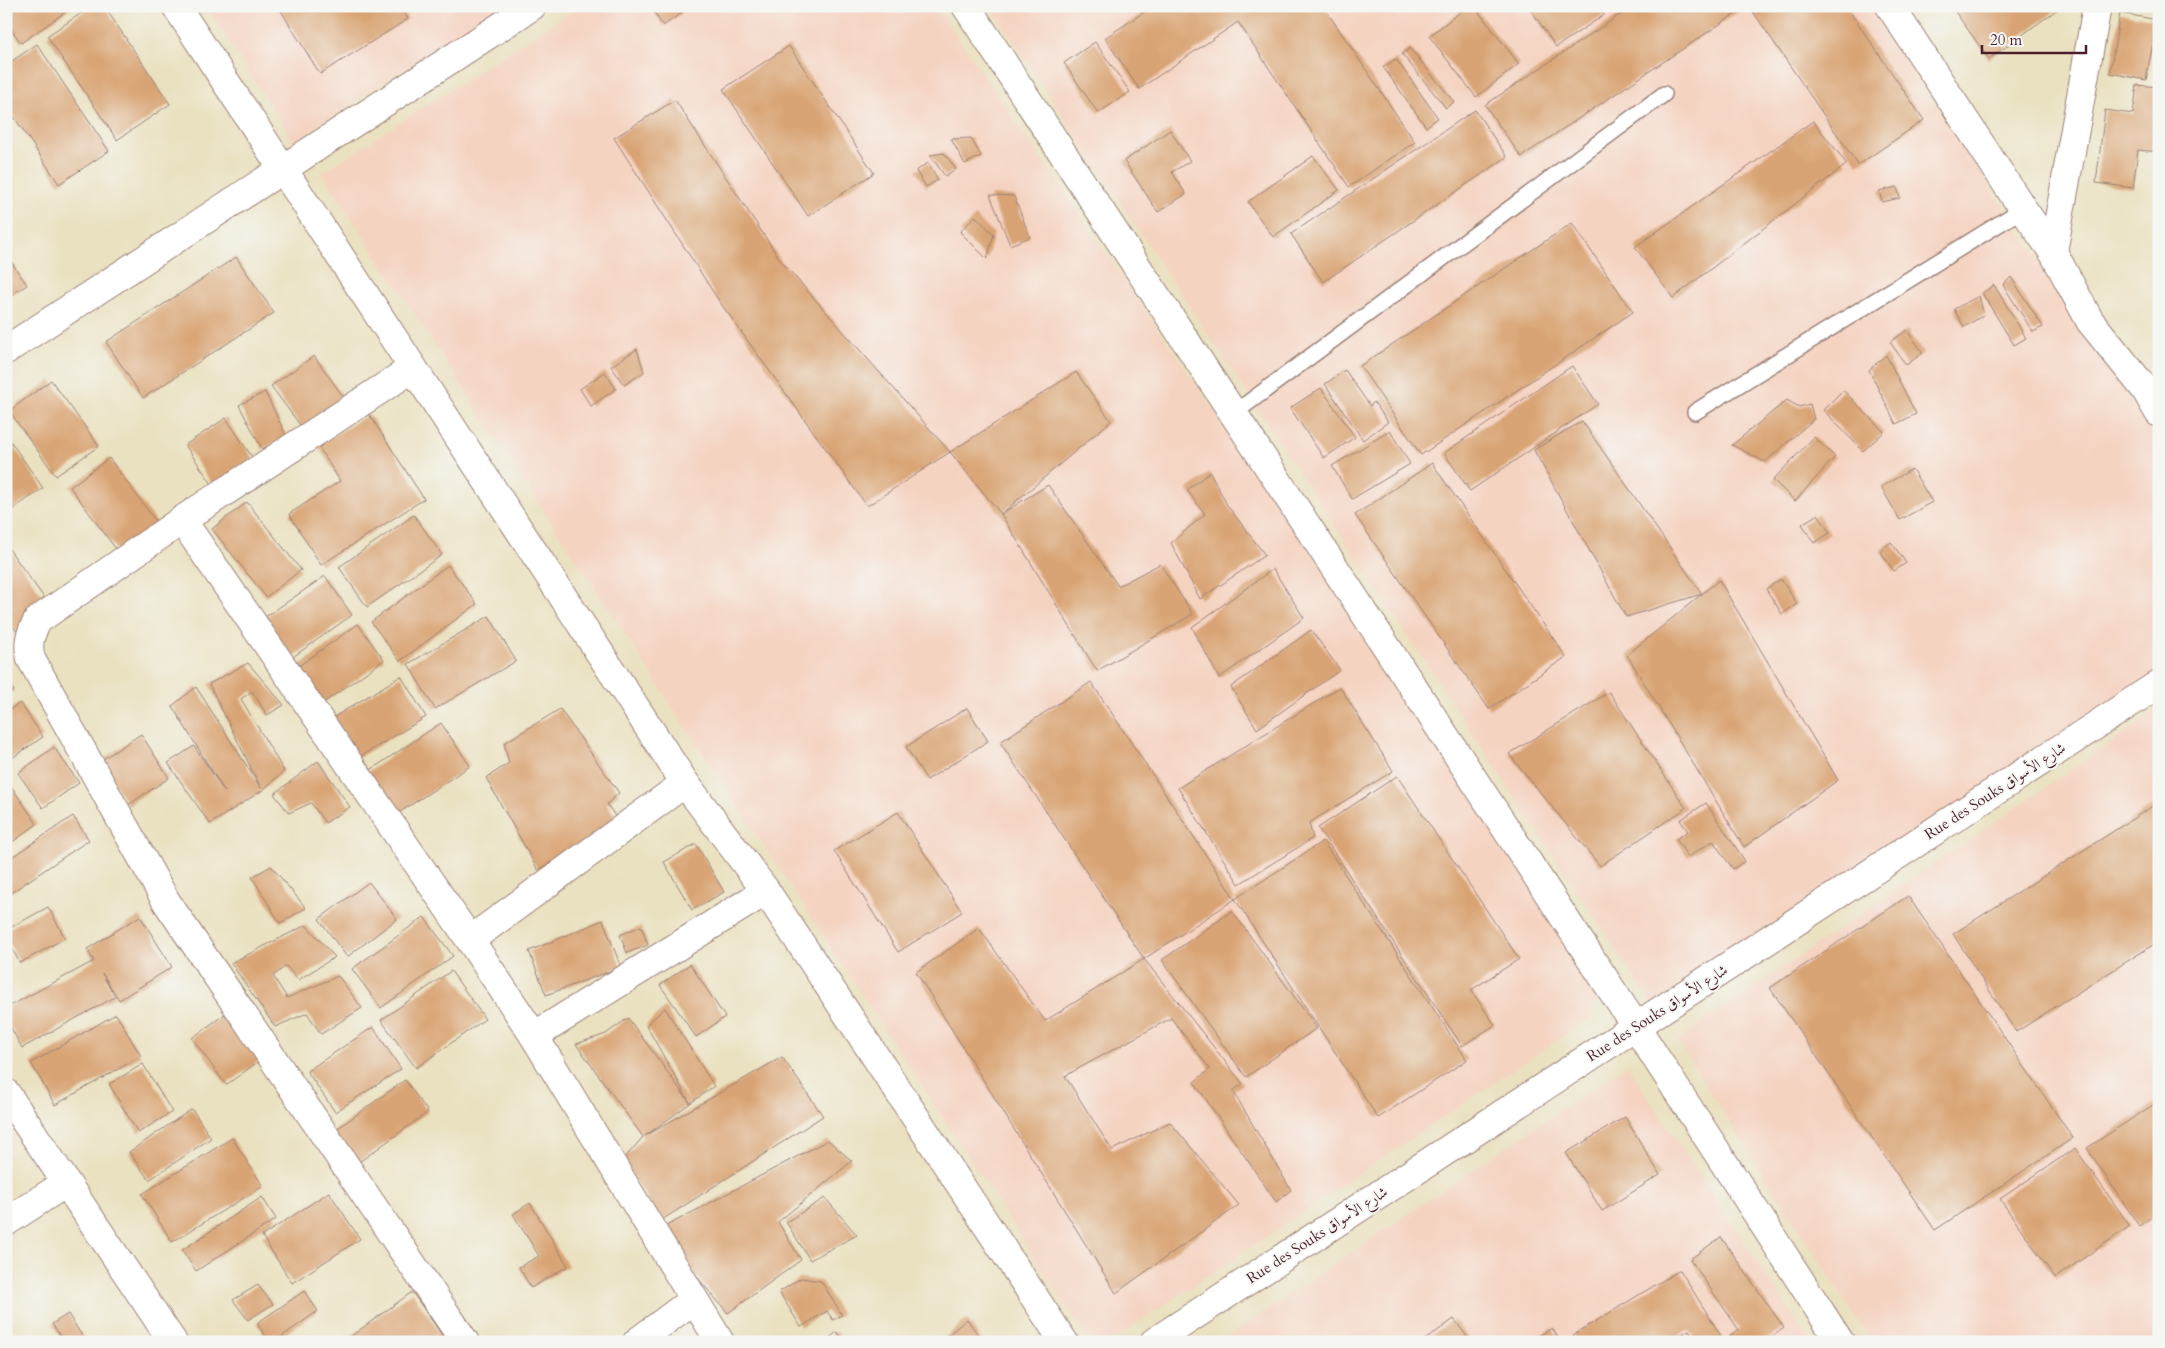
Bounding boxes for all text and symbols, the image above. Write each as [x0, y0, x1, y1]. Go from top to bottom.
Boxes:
scale bar [1982, 22, 2086, 54]
text: 20 m [1990, 30, 2022, 50]
street label: Rue des Souks شارع الأسواق [1920, 737, 2071, 847]
street label: Rue des Souks شارع الأسواق [1582, 959, 1733, 1069]
street label: Rue des Souks شارع الأسواق [1242, 1181, 1393, 1291]

